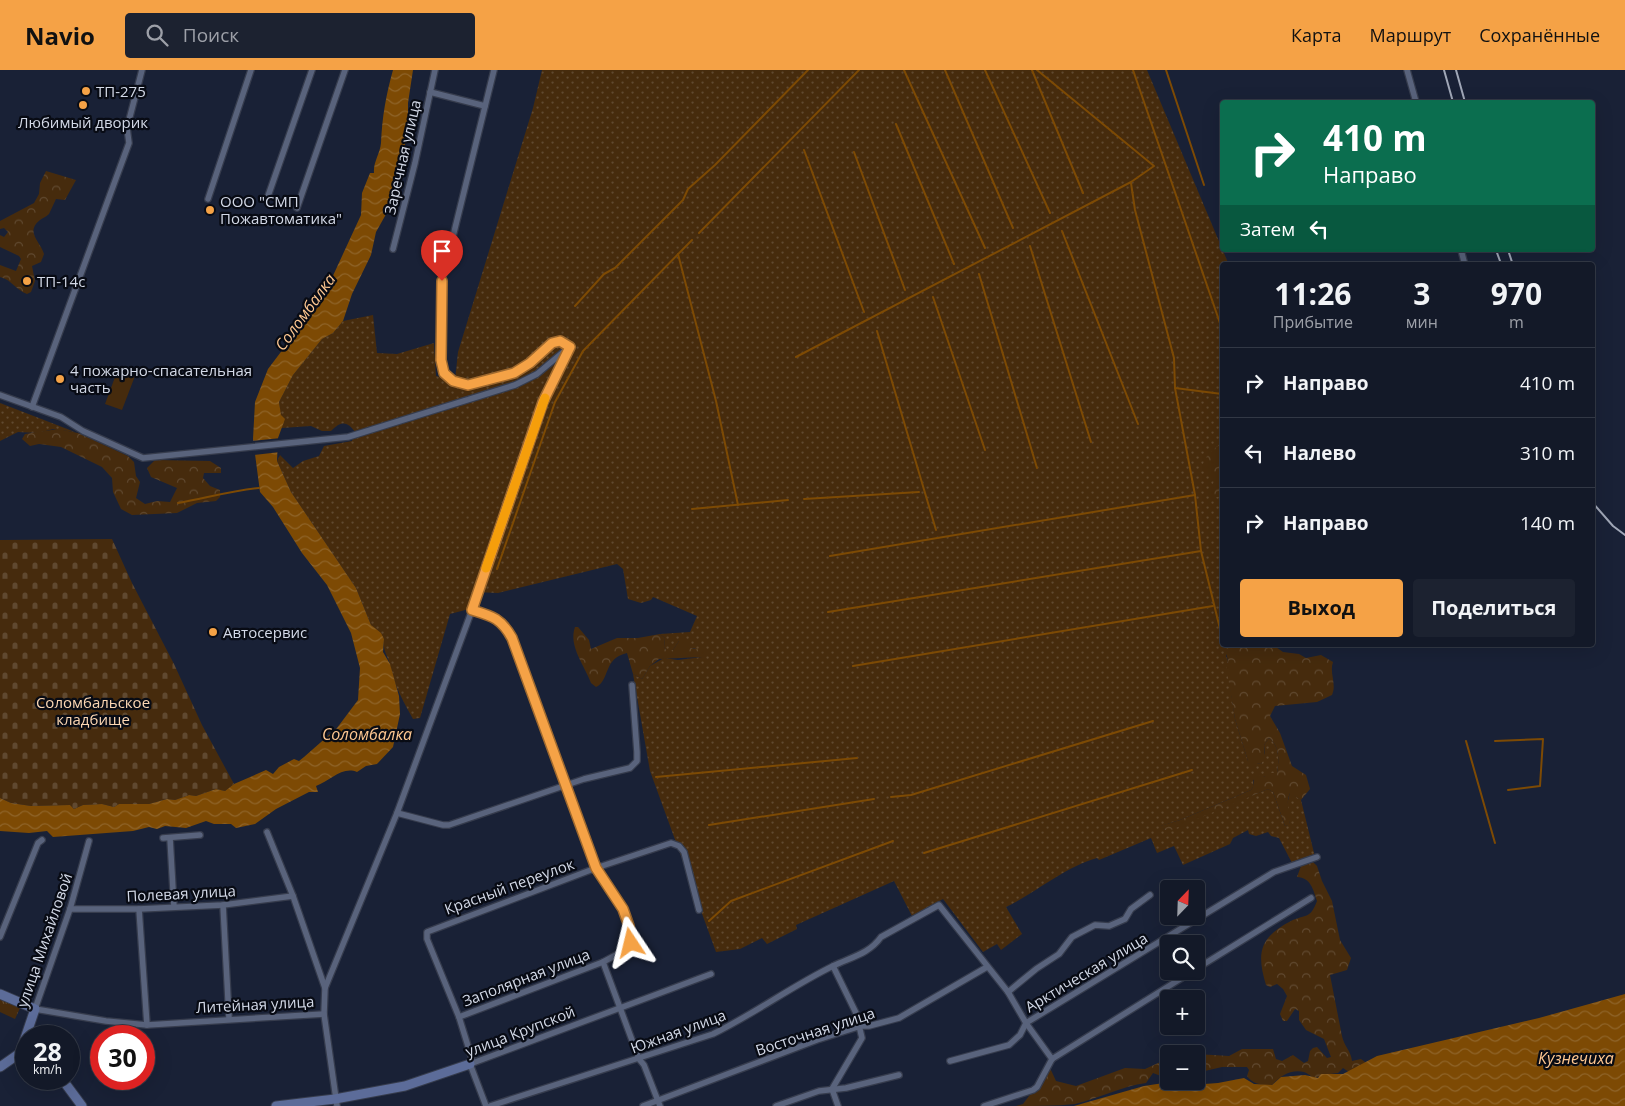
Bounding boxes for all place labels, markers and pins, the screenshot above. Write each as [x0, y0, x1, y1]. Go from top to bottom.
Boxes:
place label: ТП-275 [96, 81, 146, 101]
marker: ТП-275 [80, 85, 92, 97]
marker: Любимый дворик [77, 99, 89, 111]
place label: Любимый дворик [18, 112, 148, 132]
place label: ООО "СМП Пожавтоматика" [220, 191, 342, 228]
marker: ООО "СМП Пожавтоматика" [204, 204, 216, 216]
pin [421, 230, 463, 281]
place label: ТП-14с [37, 271, 85, 291]
marker: ТП-14с [21, 275, 33, 287]
place label: 4 пожарно-спасательная часть [70, 360, 252, 397]
marker: 4 пожарно-спасательная часть [54, 373, 66, 385]
place label: Автосервис [223, 622, 307, 642]
marker: Автосервис [207, 626, 219, 638]

